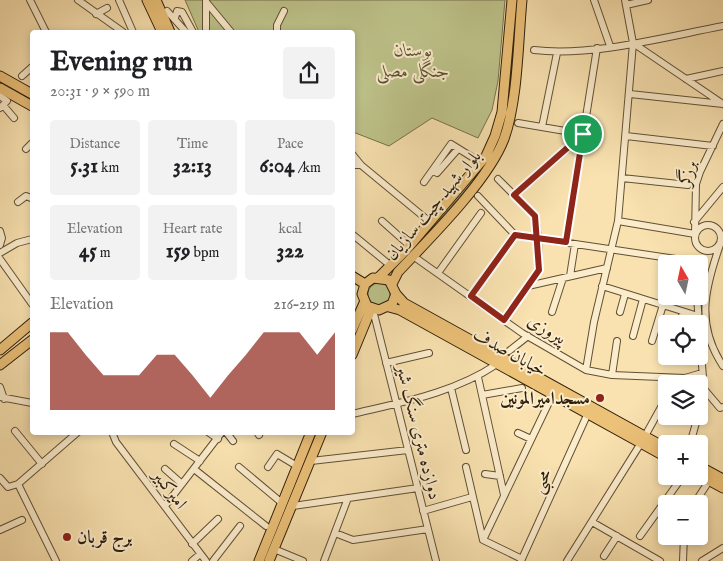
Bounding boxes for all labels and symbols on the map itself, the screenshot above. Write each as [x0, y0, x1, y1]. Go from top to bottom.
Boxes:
park label: بوستان جنگلی مصلی [376, 40, 450, 84]
pin [562, 113, 604, 155]
street label: بلوار شهید چیت سازیان [381, 146, 487, 266]
street label: برزگر [671, 157, 703, 191]
north arrow [658, 255, 708, 305]
street label: پیروزی [523, 310, 571, 352]
street label: خیابان صدف [468, 324, 550, 383]
street label: دوازده متری سنگ شیر [389, 360, 447, 502]
place label: مسجدامیرالمونین [500, 388, 590, 411]
marker: مسجدامیرالمونین [594, 392, 606, 404]
street label: امیرکبیر [145, 464, 191, 515]
street label: محبی [527, 466, 560, 498]
place label: برج قربان [77, 527, 133, 553]
marker: برج قربان [61, 531, 73, 543]

